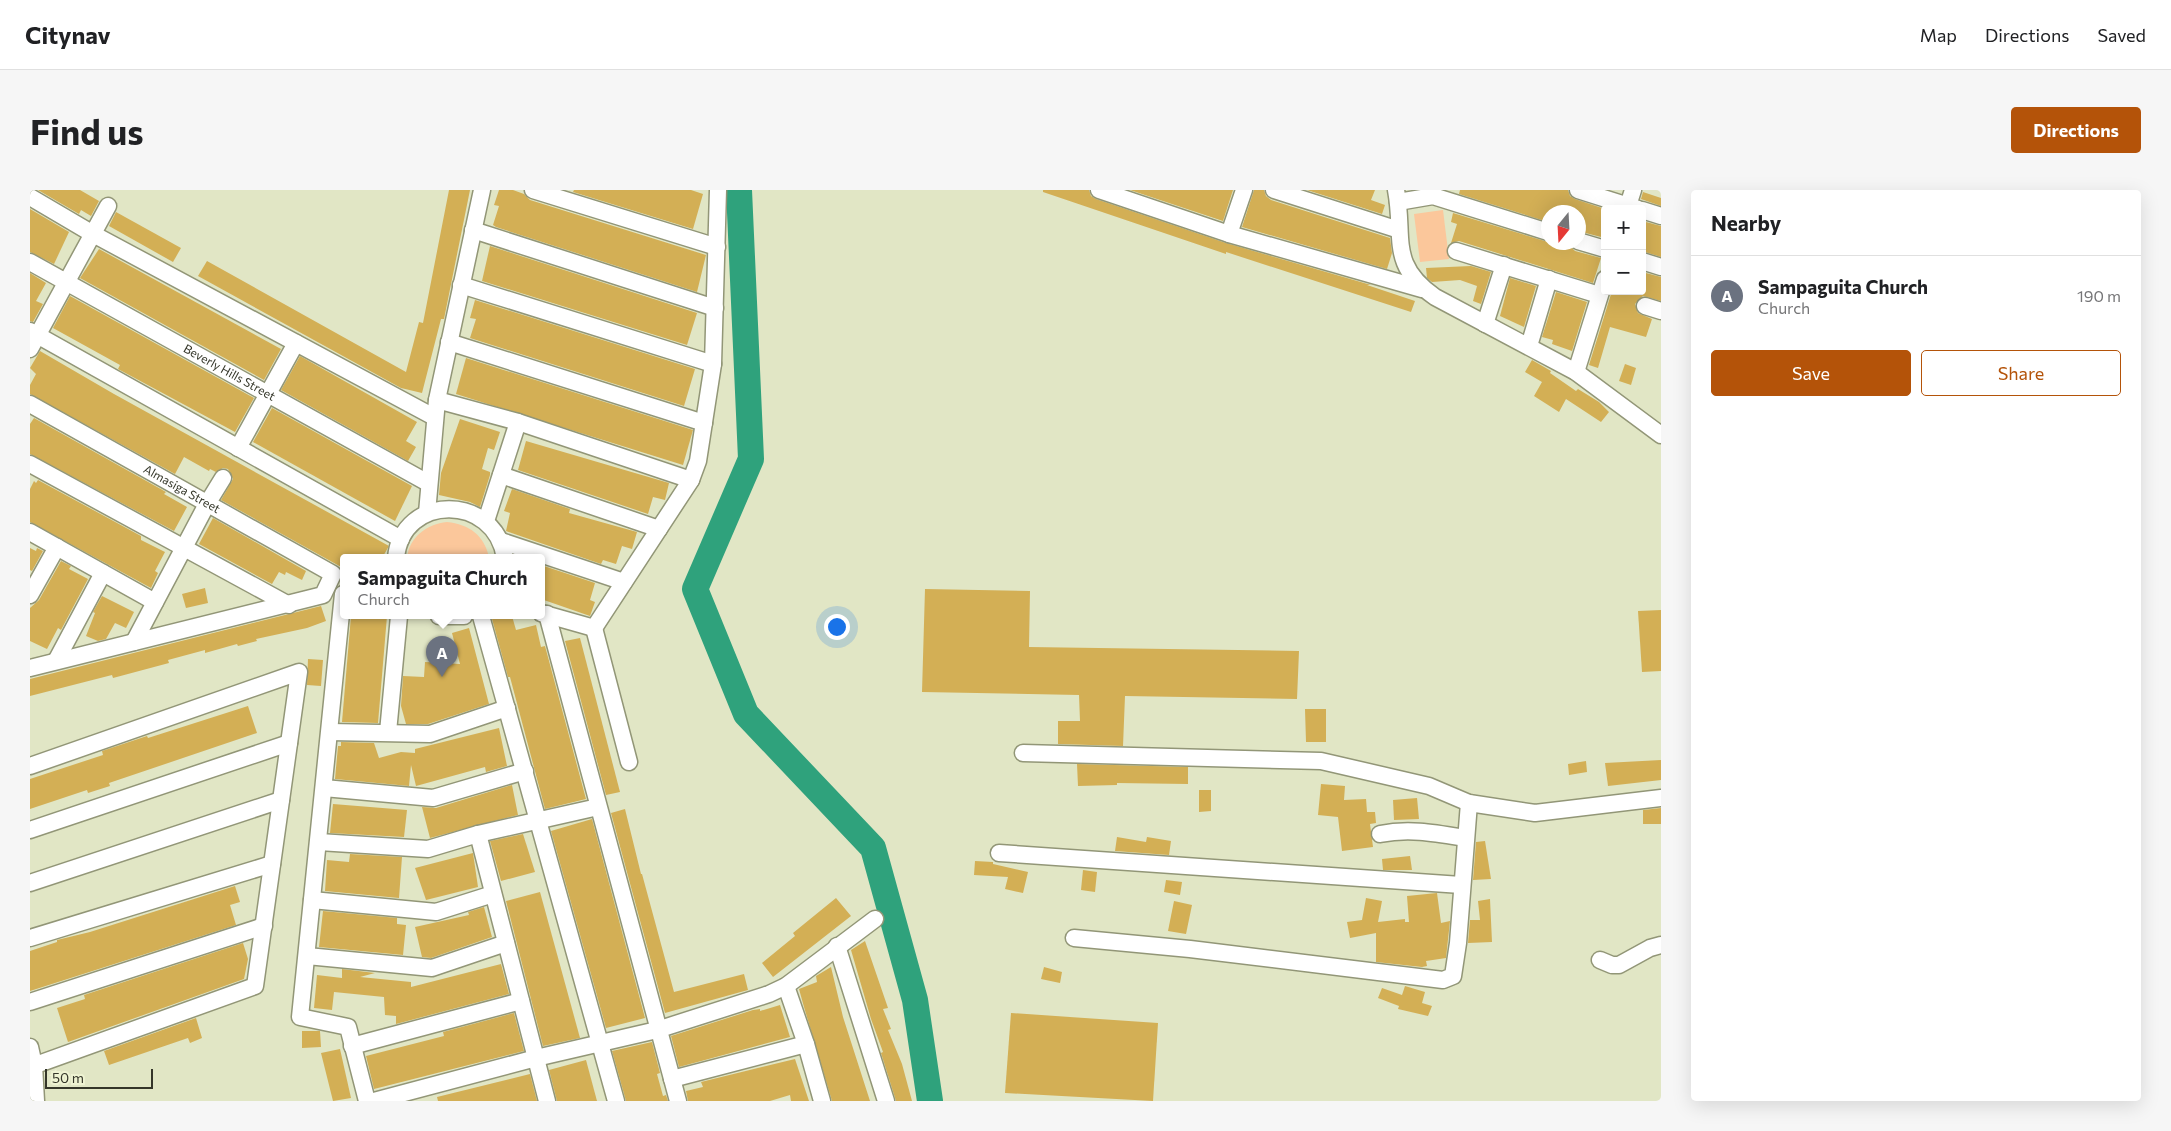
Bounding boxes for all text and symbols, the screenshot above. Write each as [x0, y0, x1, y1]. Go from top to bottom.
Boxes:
text: Citynav [25, 20, 111, 49]
text: Map [1920, 24, 1957, 46]
text: Directions [1985, 24, 2069, 46]
text: Saved [2097, 24, 2146, 46]
button: Directions [2011, 107, 2141, 153]
text: Find us [30, 109, 144, 152]
north arrow [1541, 205, 1586, 250]
map controls [1601, 205, 1646, 295]
button: + [1601, 205, 1646, 250]
text: Nearby [1711, 210, 1781, 235]
button: − [1601, 250, 1646, 295]
text: Sampaguita Church [1758, 275, 1928, 298]
text: A [1721, 286, 1733, 305]
text: 190 m [2077, 286, 2121, 305]
text: Church [1758, 298, 1810, 317]
street label: Beverly Hills Street [182, 341, 278, 403]
button: Save [1711, 350, 1911, 396]
button: Share [1921, 350, 2121, 396]
street label: Almasiga Street [141, 461, 223, 515]
popup [340, 554, 545, 619]
text: Sampaguita Church [357, 566, 528, 589]
text: Church [357, 589, 410, 608]
your location [824, 614, 850, 640]
pin: A [426, 636, 458, 677]
scale bar [45, 1066, 152, 1089]
text: 50 m [52, 1069, 84, 1086]

